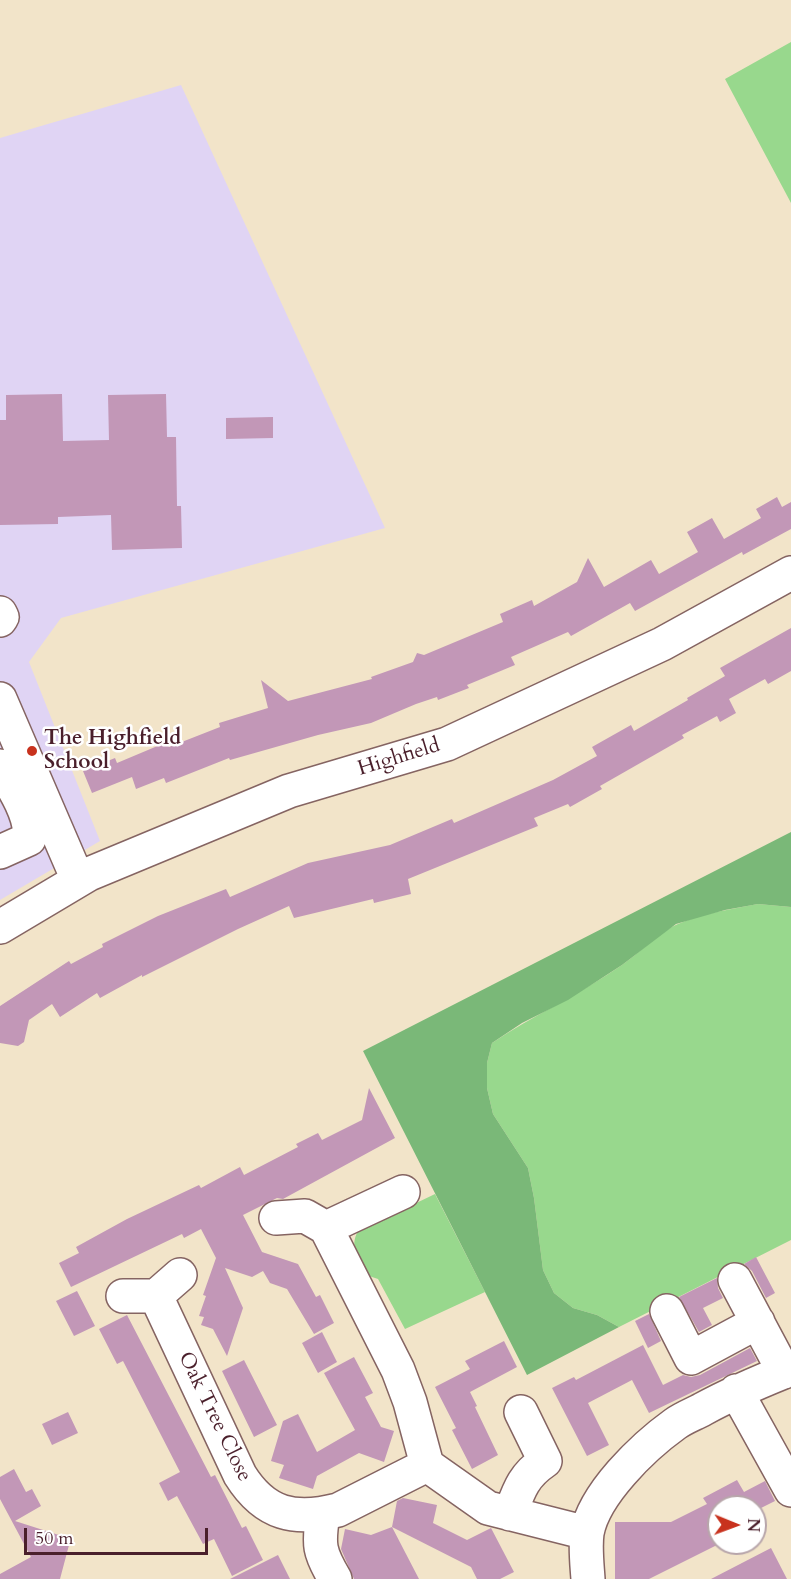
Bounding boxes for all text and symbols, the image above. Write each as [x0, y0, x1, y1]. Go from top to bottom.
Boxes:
place label: The Highfield School [44, 726, 181, 776]
street label: Highfield [355, 734, 443, 782]
marker: The Highfield School [25, 744, 39, 758]
street label: Oak Tree Close [172, 1348, 256, 1486]
north arrow [707, 1495, 767, 1555]
scale bar [27, 1516, 212, 1554]
text: N [742, 1518, 764, 1532]
text: 50 m [35, 1526, 74, 1551]

